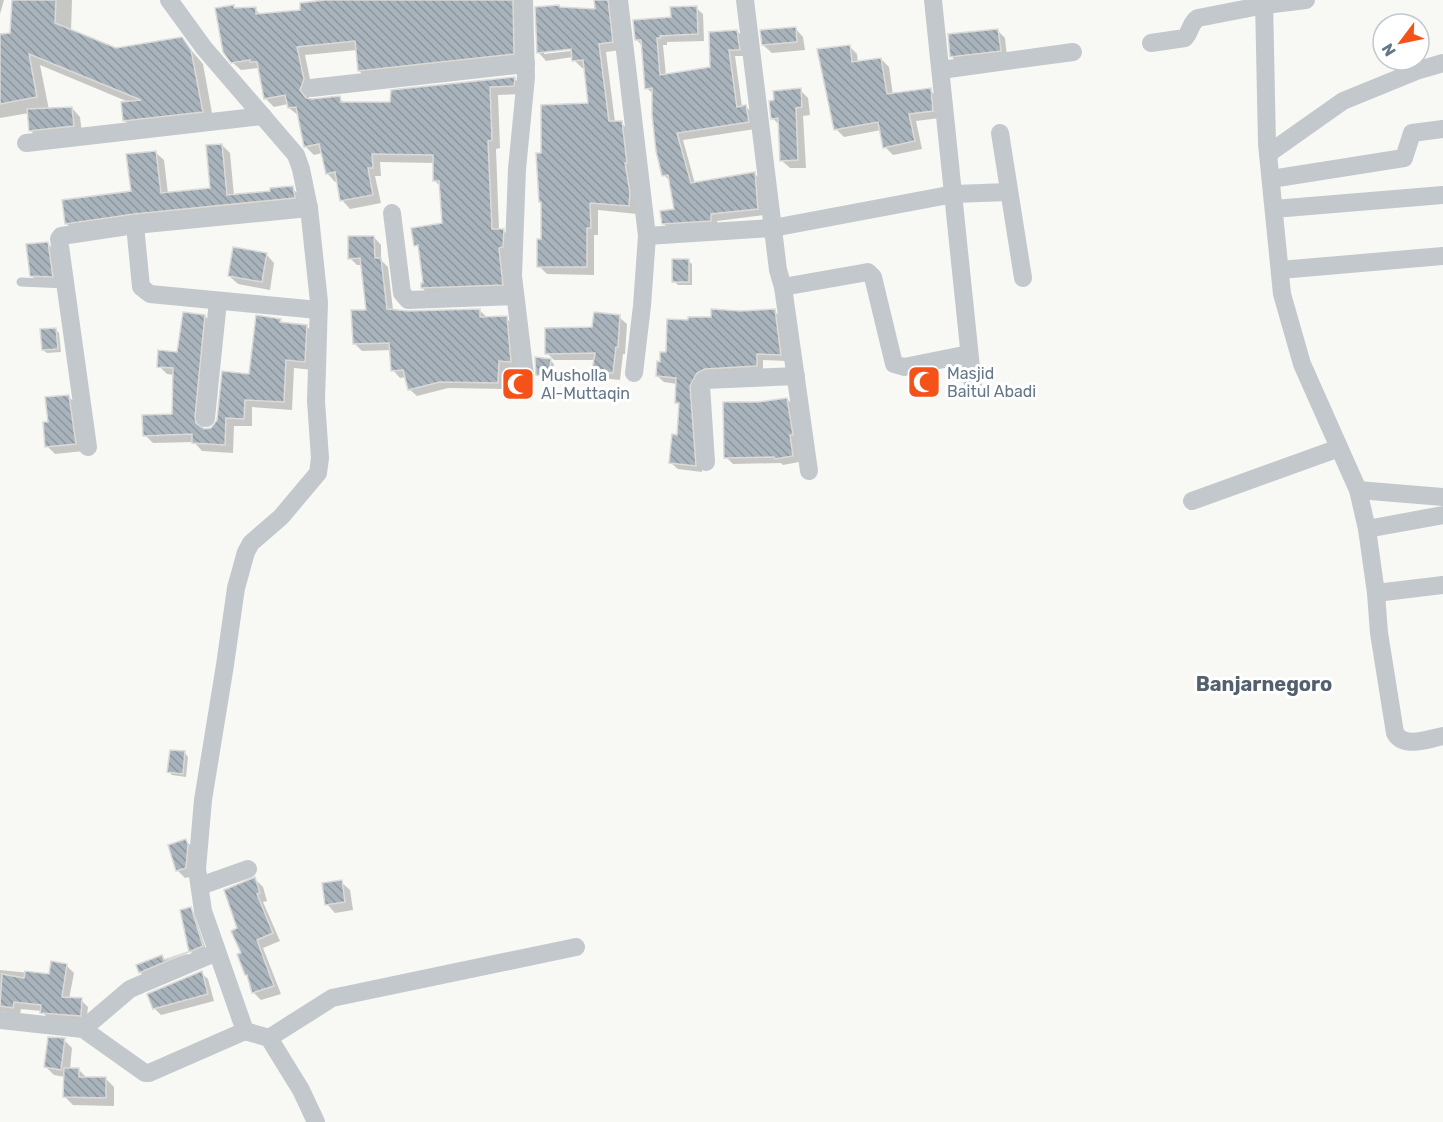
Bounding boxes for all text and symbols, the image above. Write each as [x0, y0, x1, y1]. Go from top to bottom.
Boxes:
north arrow [1371, 12, 1431, 72]
text: N [1378, 40, 1400, 60]
mosque icon: Masjid Baitul Abadi [906, 364, 942, 400]
place label: Masjid Baitul Abadi [947, 364, 1036, 401]
mosque icon: Musholla Al-Muttaqin [500, 366, 536, 402]
place label: Musholla Al-Muttaqin [541, 366, 630, 403]
district label: Banjarnegoro [1196, 672, 1332, 696]

